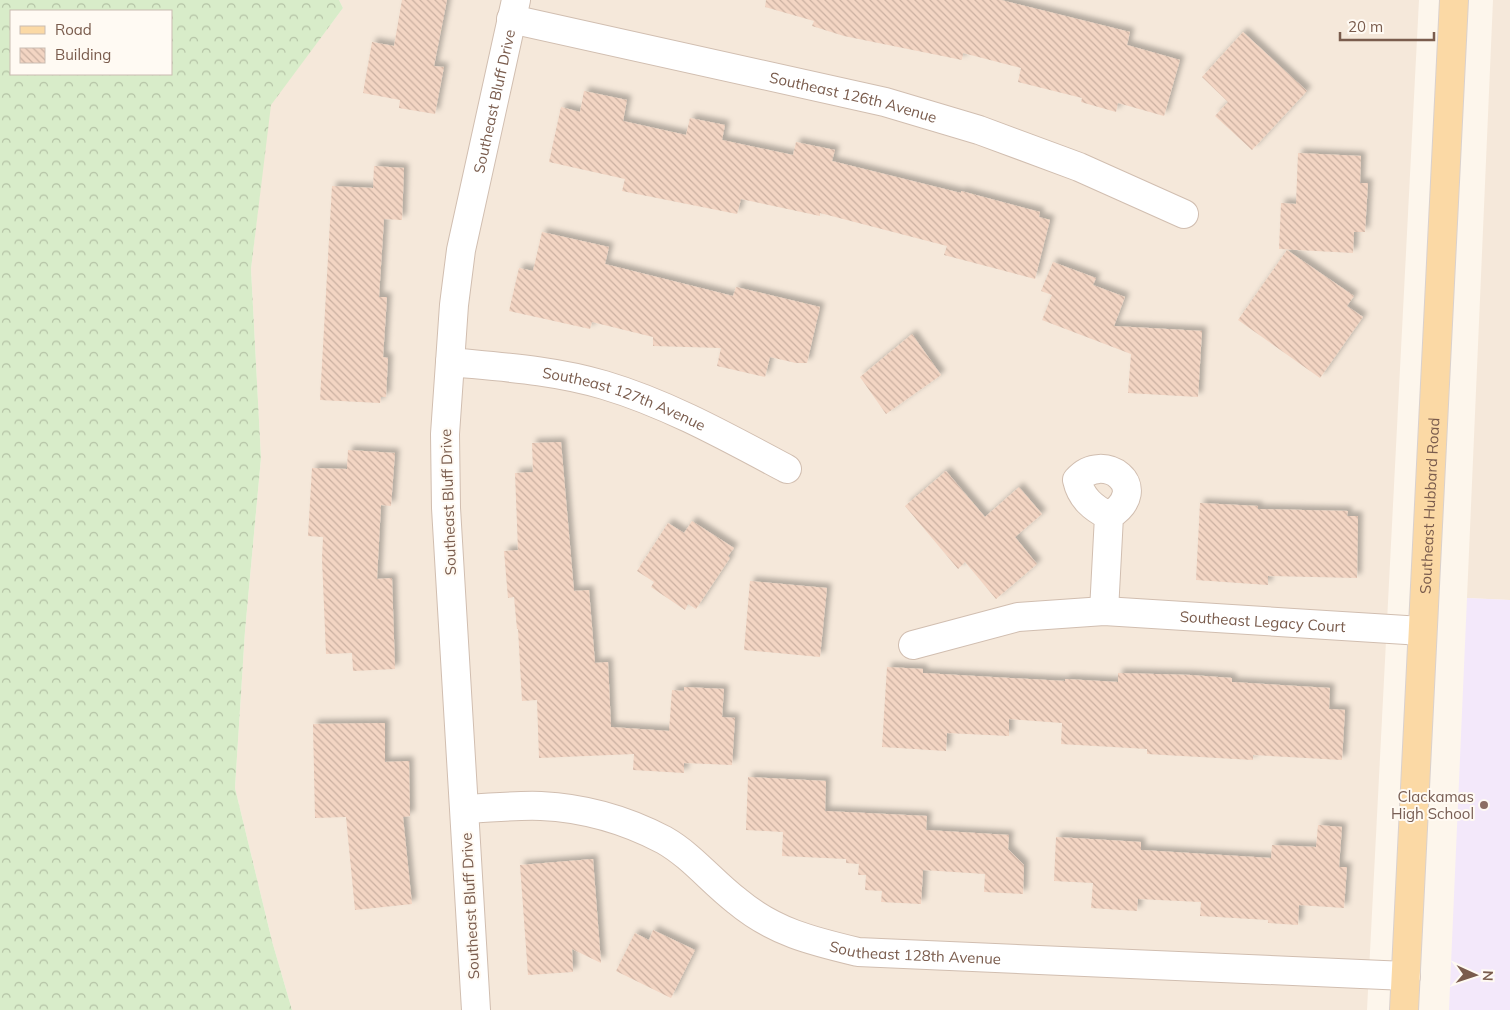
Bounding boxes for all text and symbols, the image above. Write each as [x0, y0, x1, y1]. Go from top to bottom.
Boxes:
legend [10, 10, 172, 75]
scale bar [1340, 10, 1434, 42]
text: 20 m [1348, 17, 1383, 36]
text: Road [55, 20, 92, 39]
street label: Southeast Bluff Drive [469, 27, 519, 175]
text: Building [55, 45, 111, 64]
street label: Southeast 126th Avenue [768, 67, 939, 126]
street label: Southeast 127th Avenue [541, 362, 709, 434]
street label: Southeast Hubbard Road [1415, 417, 1443, 594]
street label: Southeast Bluff Drive [436, 428, 460, 576]
street label: Southeast Legacy Court [1179, 606, 1346, 636]
place label: Clackamas High School [1391, 787, 1474, 823]
marker: Clackamas High School [1478, 799, 1490, 811]
street label: Southeast Bluff Drive [457, 832, 483, 980]
street label: Southeast 128th Avenue [828, 936, 1001, 968]
north arrow [1450, 950, 1500, 1000]
text: N [1479, 970, 1497, 981]

